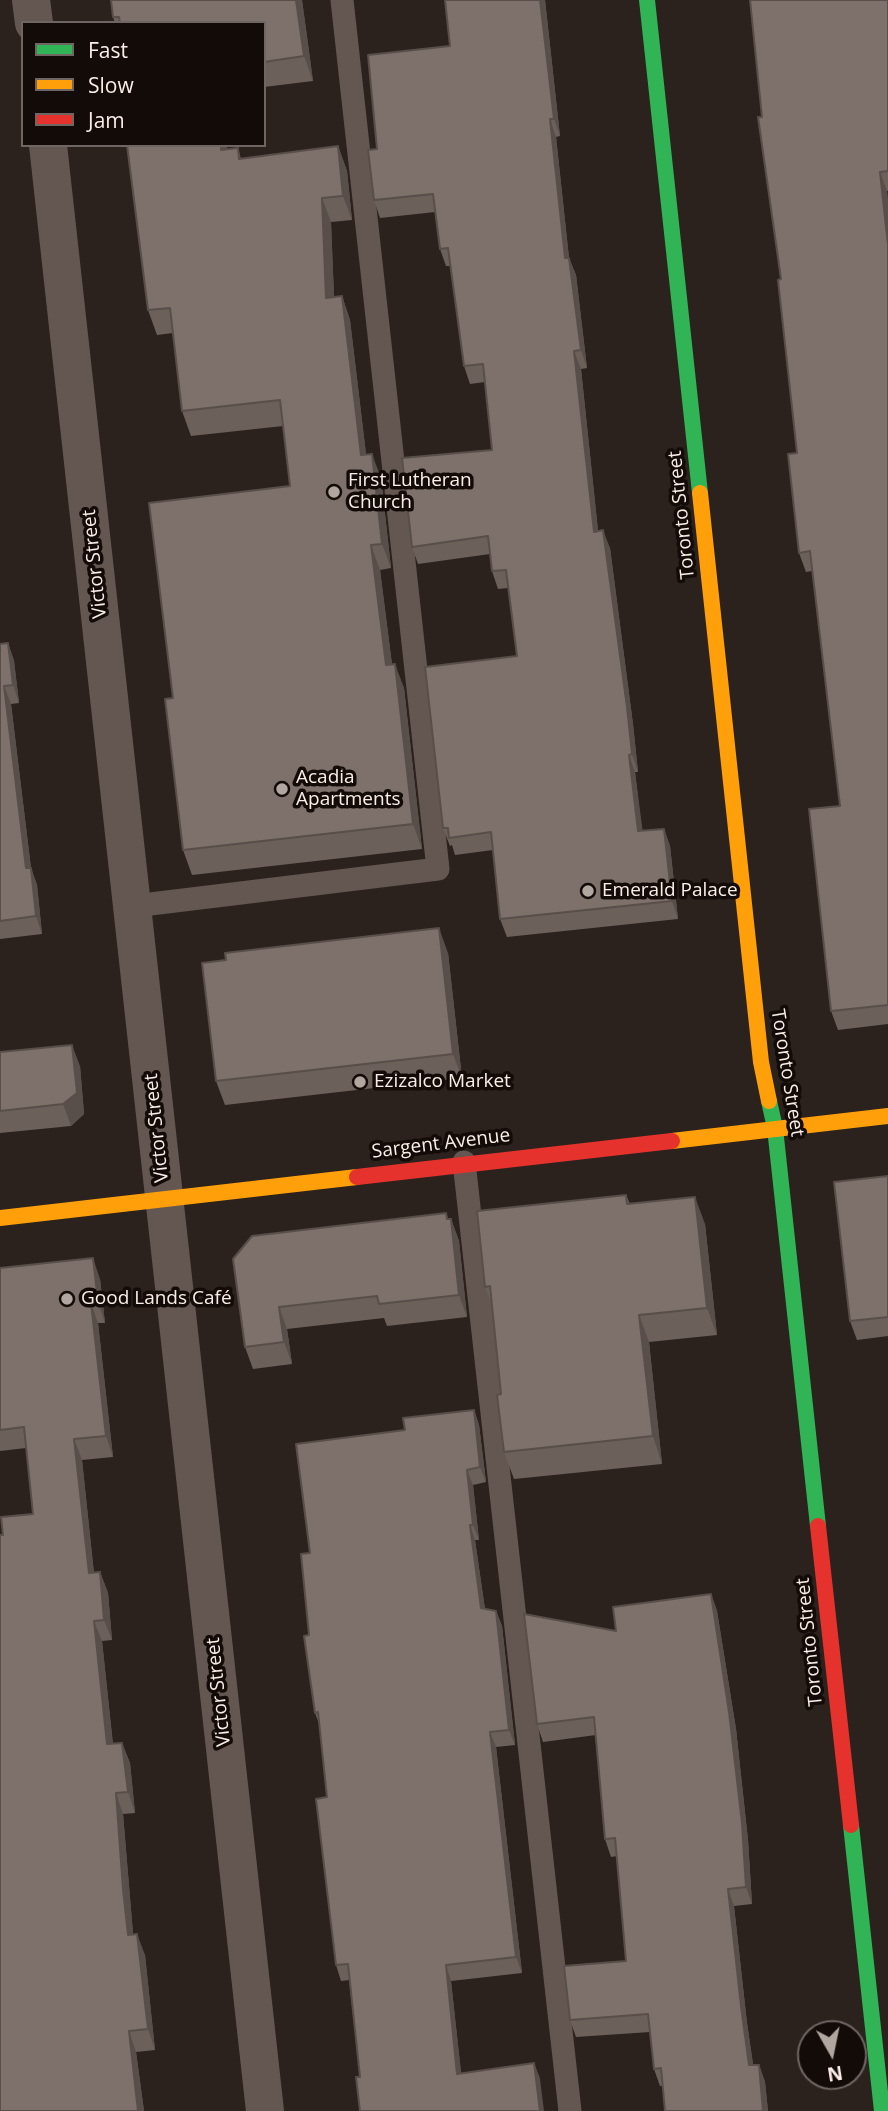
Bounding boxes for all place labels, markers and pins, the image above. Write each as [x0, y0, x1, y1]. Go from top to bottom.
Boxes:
place label: First Lutheran Church [348, 470, 472, 514]
marker: First Lutheran Church [326, 484, 342, 500]
place label: Acadia Apartments [296, 767, 400, 811]
marker: Acadia Apartments [274, 781, 290, 797]
place label: Emerald Palace [602, 880, 738, 902]
marker: Emerald Palace [580, 883, 596, 899]
place label: Ezizalco Market [374, 1071, 511, 1093]
marker: Ezizalco Market [352, 1074, 368, 1090]
place label: Good Lands Café [81, 1288, 232, 1310]
marker: Good Lands Café [59, 1291, 75, 1307]

